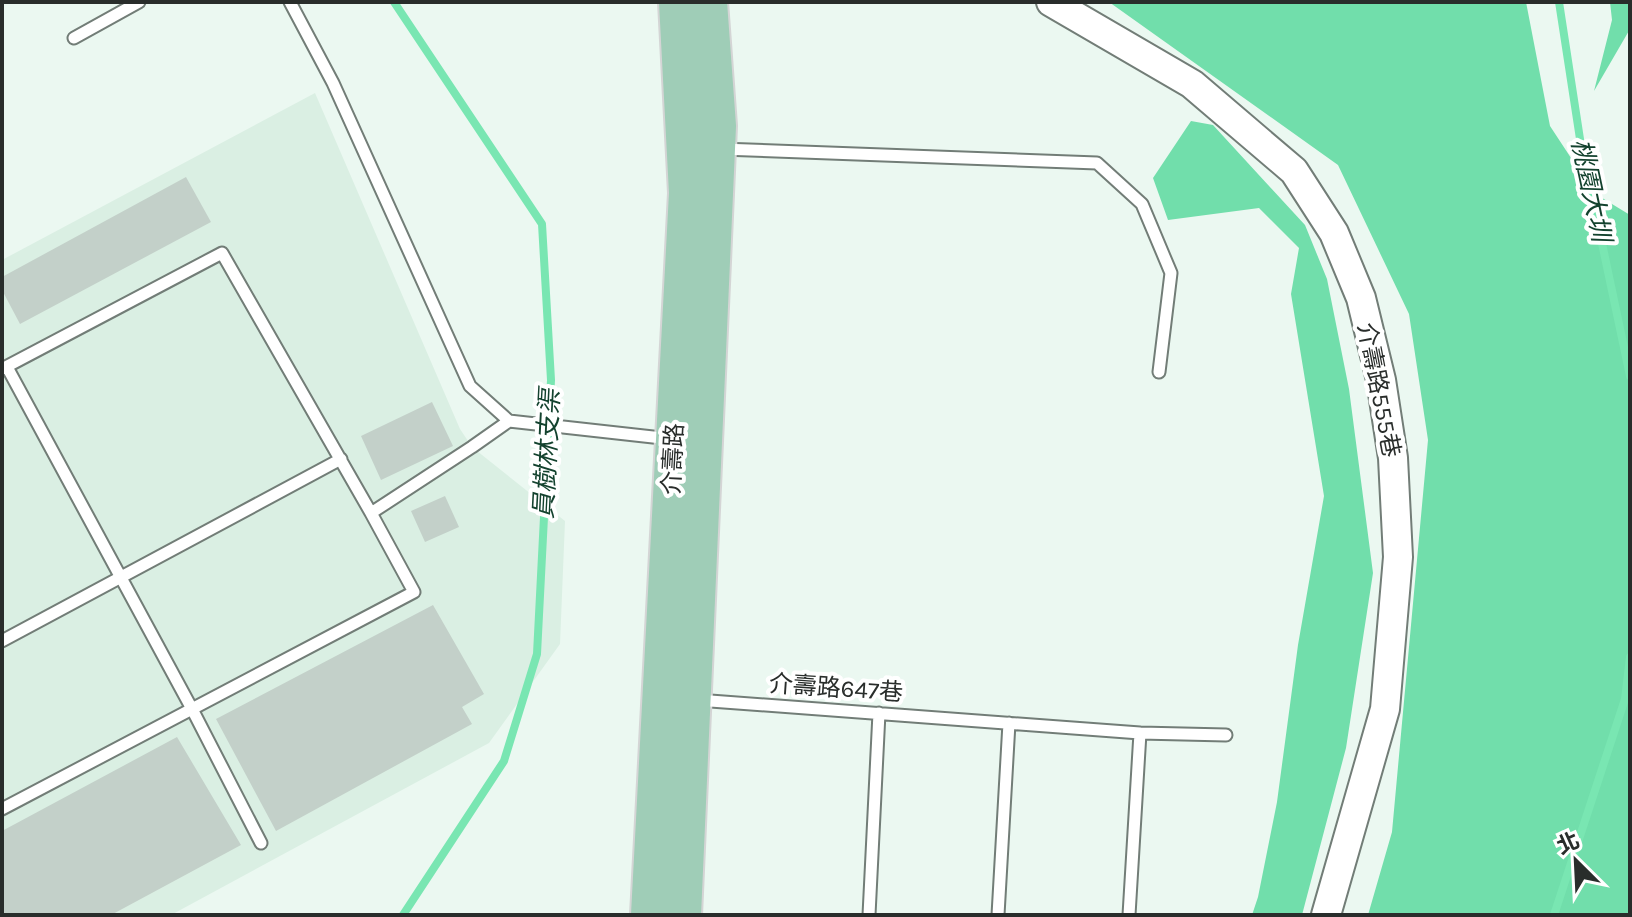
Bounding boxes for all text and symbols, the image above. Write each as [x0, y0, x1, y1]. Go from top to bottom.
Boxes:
water label: 桃園大圳 [1565, 136, 1618, 248]
street label: 介壽路555巷 [1352, 320, 1406, 460]
water label: 員樹林支渠 [528, 384, 566, 520]
street label: 介壽路 [657, 422, 689, 496]
street label: 介壽路647巷 [768, 669, 904, 707]
north arrow [1536, 821, 1616, 901]
text: 北 [1553, 827, 1584, 860]

